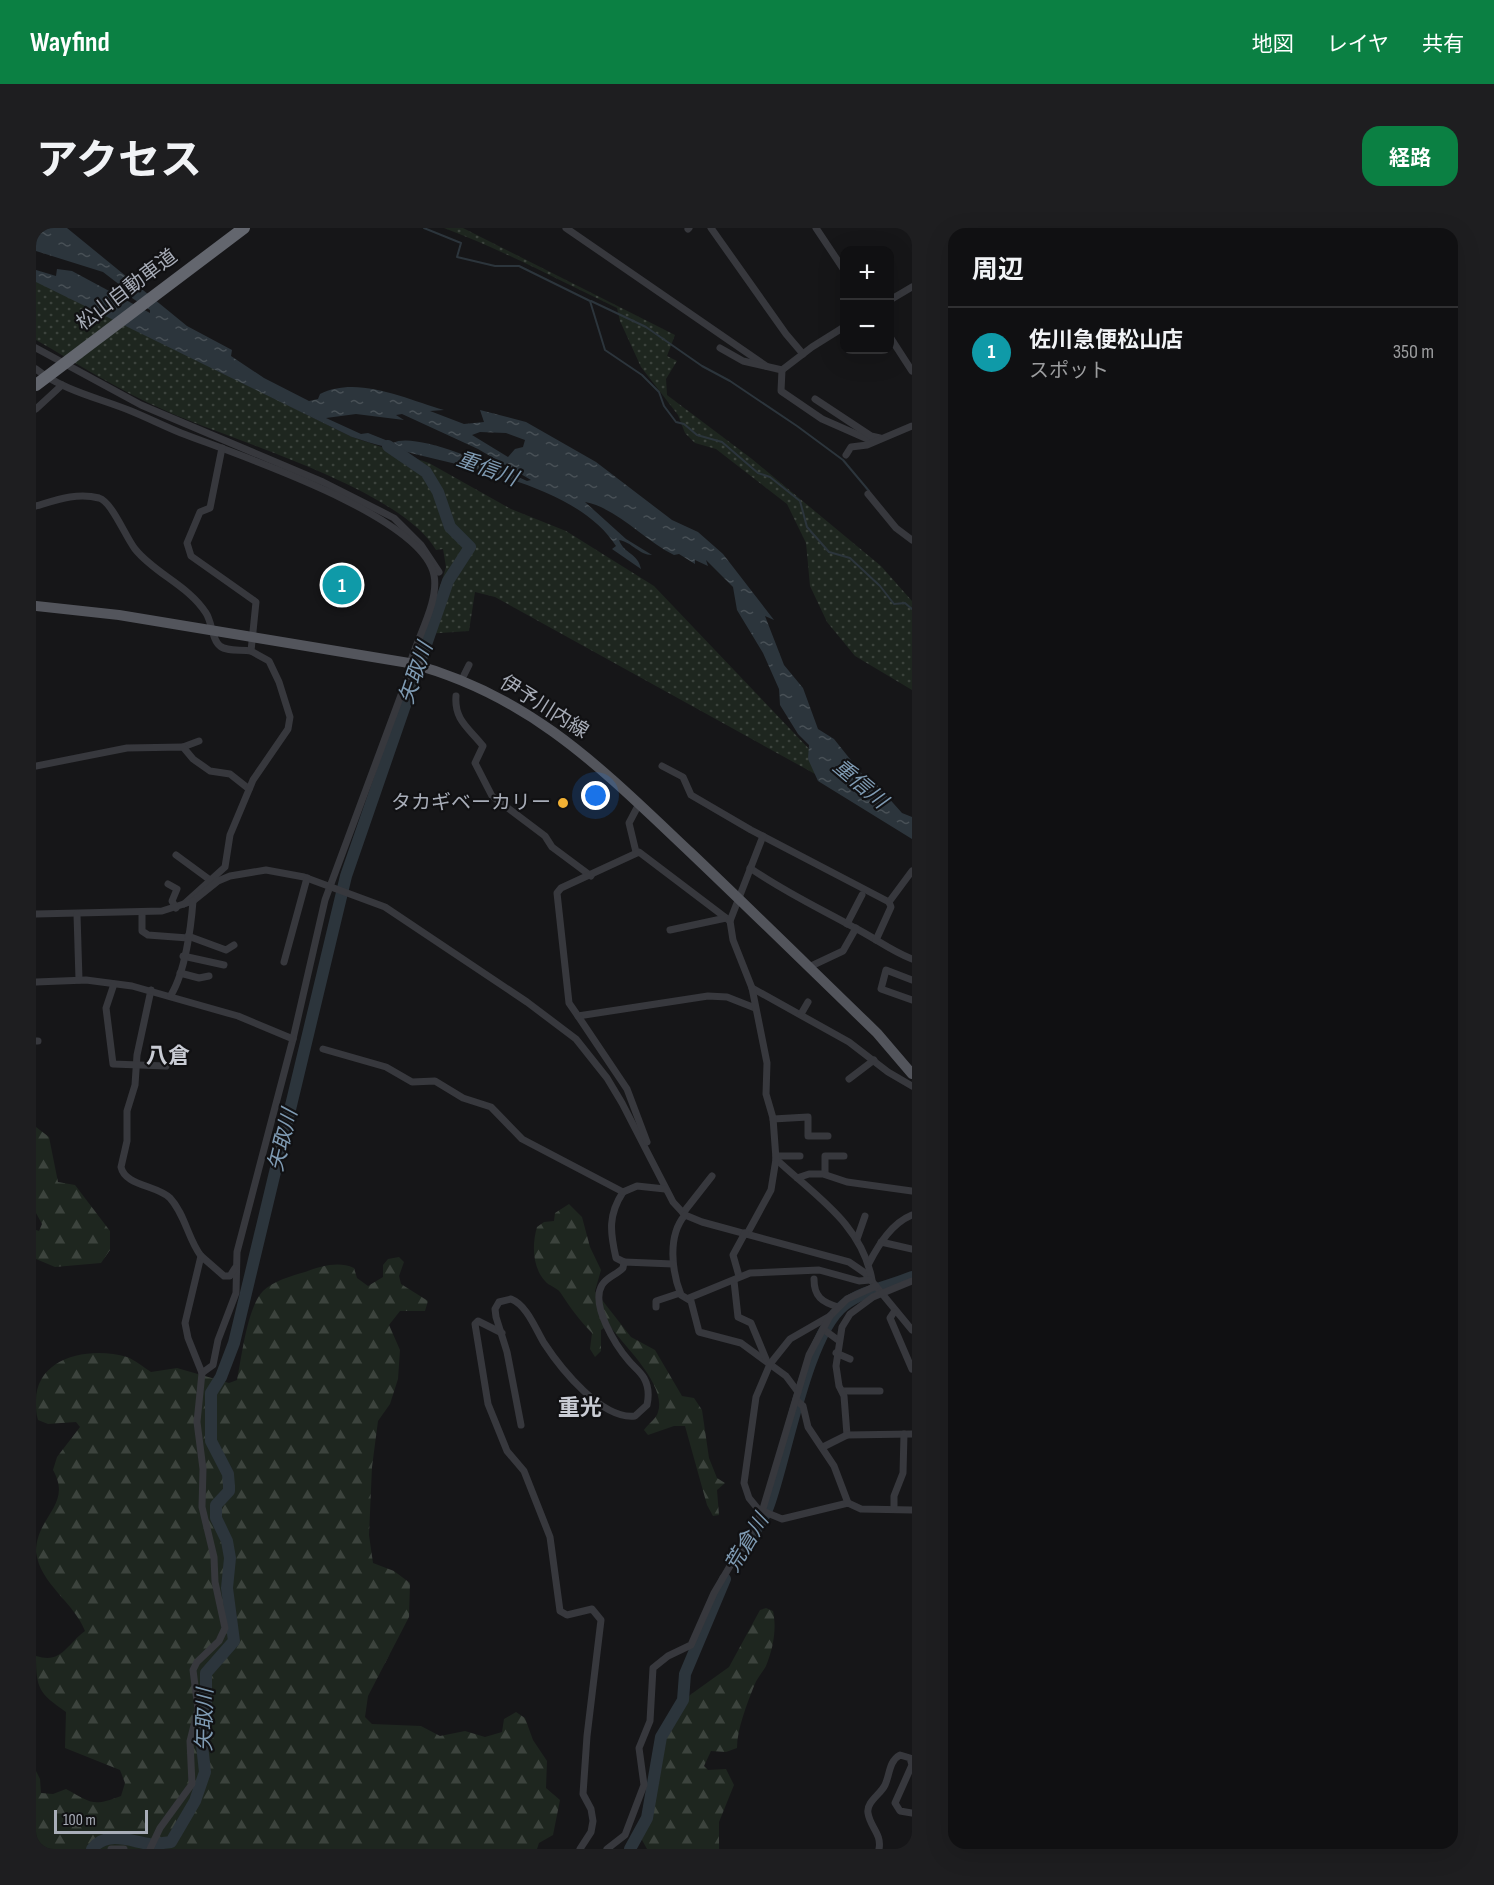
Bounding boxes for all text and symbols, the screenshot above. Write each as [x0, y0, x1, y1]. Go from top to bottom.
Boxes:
text: Wayfind [30, 26, 110, 59]
text: 地図 [1252, 32, 1294, 57]
text: レイヤ [1327, 32, 1389, 57]
text: 共有 [1422, 32, 1464, 57]
button: 経路 [1362, 126, 1458, 186]
text: アクセス [36, 136, 202, 187]
street label: 松山自動車道 [72, 244, 182, 336]
map controls [840, 246, 894, 354]
button: + [840, 246, 894, 300]
text: 周辺 [972, 255, 1024, 286]
button: − [840, 300, 894, 354]
text: 佐川急便松山店 [1029, 327, 1183, 354]
text: 1 [988, 340, 995, 364]
text: 350 m [1393, 340, 1434, 364]
text: スポット [1029, 359, 1109, 383]
water label: 重信川 [453, 446, 523, 492]
pin: 1 [322, 562, 362, 608]
water label: 矢取川 [394, 637, 439, 707]
street label: 伊予川内線 [495, 670, 593, 744]
water label: 重信川 [828, 754, 894, 815]
your location [581, 781, 610, 810]
place label: タカギベーカリー [391, 791, 551, 815]
marker: タカギベーカリー [556, 796, 570, 810]
district label: 八倉 [146, 1043, 190, 1070]
water label: 矢取川 [263, 1104, 303, 1174]
district label: 重光 [558, 1395, 602, 1422]
water label: 荒倉川 [720, 1508, 775, 1576]
water label: 矢取川 [192, 1686, 218, 1752]
scale bar [54, 1807, 148, 1834]
text: 100 m [63, 1811, 96, 1830]

